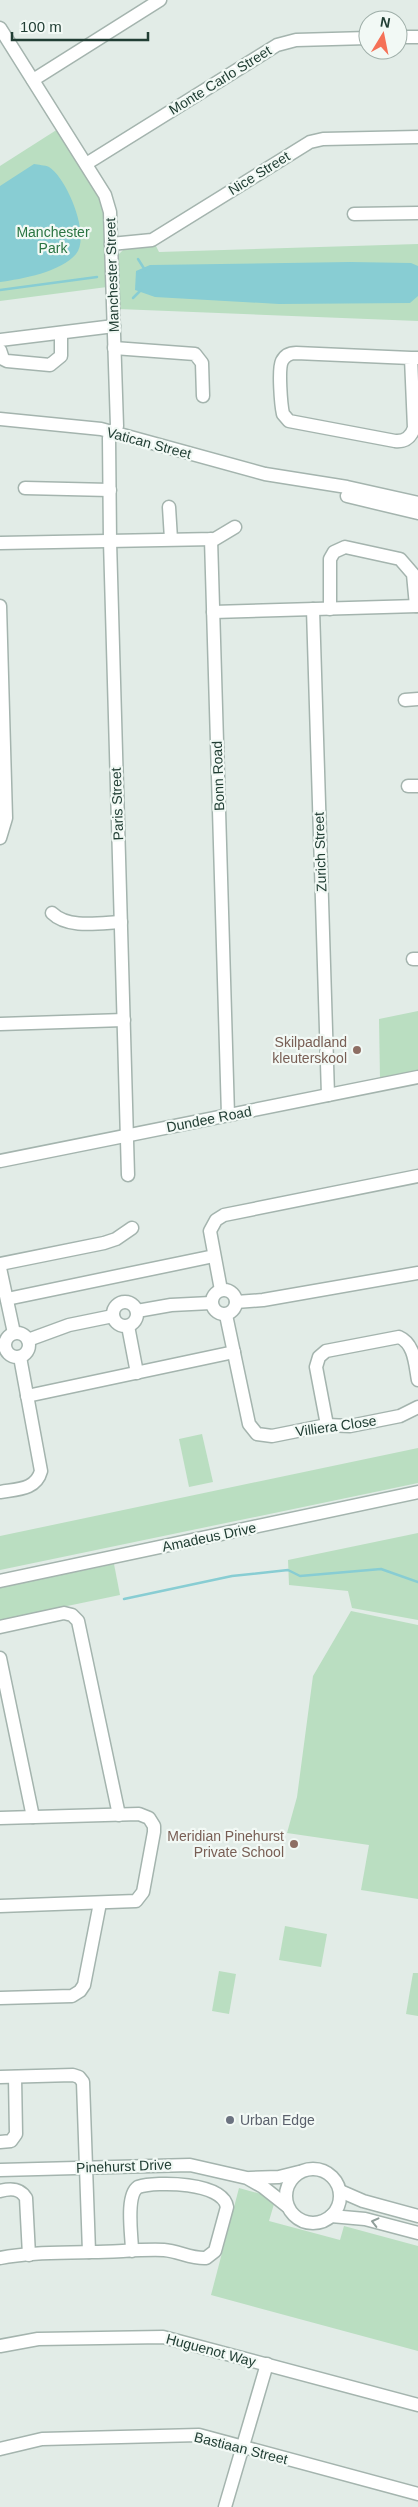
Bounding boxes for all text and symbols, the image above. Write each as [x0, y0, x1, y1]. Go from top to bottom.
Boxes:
scale bar [12, 10, 149, 42]
north arrow [358, 10, 408, 60]
text: N [379, 13, 392, 31]
text: 100 m [20, 18, 62, 35]
street label: Monte Carlo Street [166, 42, 274, 118]
street label: Nice Street [225, 148, 293, 198]
street label: Manchester Street [102, 217, 122, 332]
park label: Manchester Park [16, 224, 90, 256]
street label: Vatican Street [105, 424, 193, 462]
street label: Bonn Road [209, 741, 227, 811]
street label: Paris Street [108, 767, 126, 841]
street label: Zurich Street [311, 812, 329, 892]
place label: Skilpadland kleuterskool [272, 1034, 347, 1066]
marker: Skilpadland kleuterskool [351, 1044, 363, 1056]
street label: Dundee Road [165, 1103, 253, 1135]
street label: Villiera Close [295, 1412, 378, 1440]
street label: Amadeus Drive [161, 1519, 258, 1555]
place label: Meridian Pinehurst Private School [167, 1828, 284, 1860]
marker: Meridian Pinehurst Private School [288, 1838, 300, 1850]
place label: Urban Edge [240, 2112, 315, 2128]
marker: Urban Edge [224, 2114, 236, 2126]
street label: Pinehurst Drive [76, 2156, 172, 2176]
one-way arrow [371, 2217, 380, 2228]
street label: Huguenot Way [164, 2330, 258, 2370]
street label: Bastiaan Street [193, 2429, 289, 2467]

